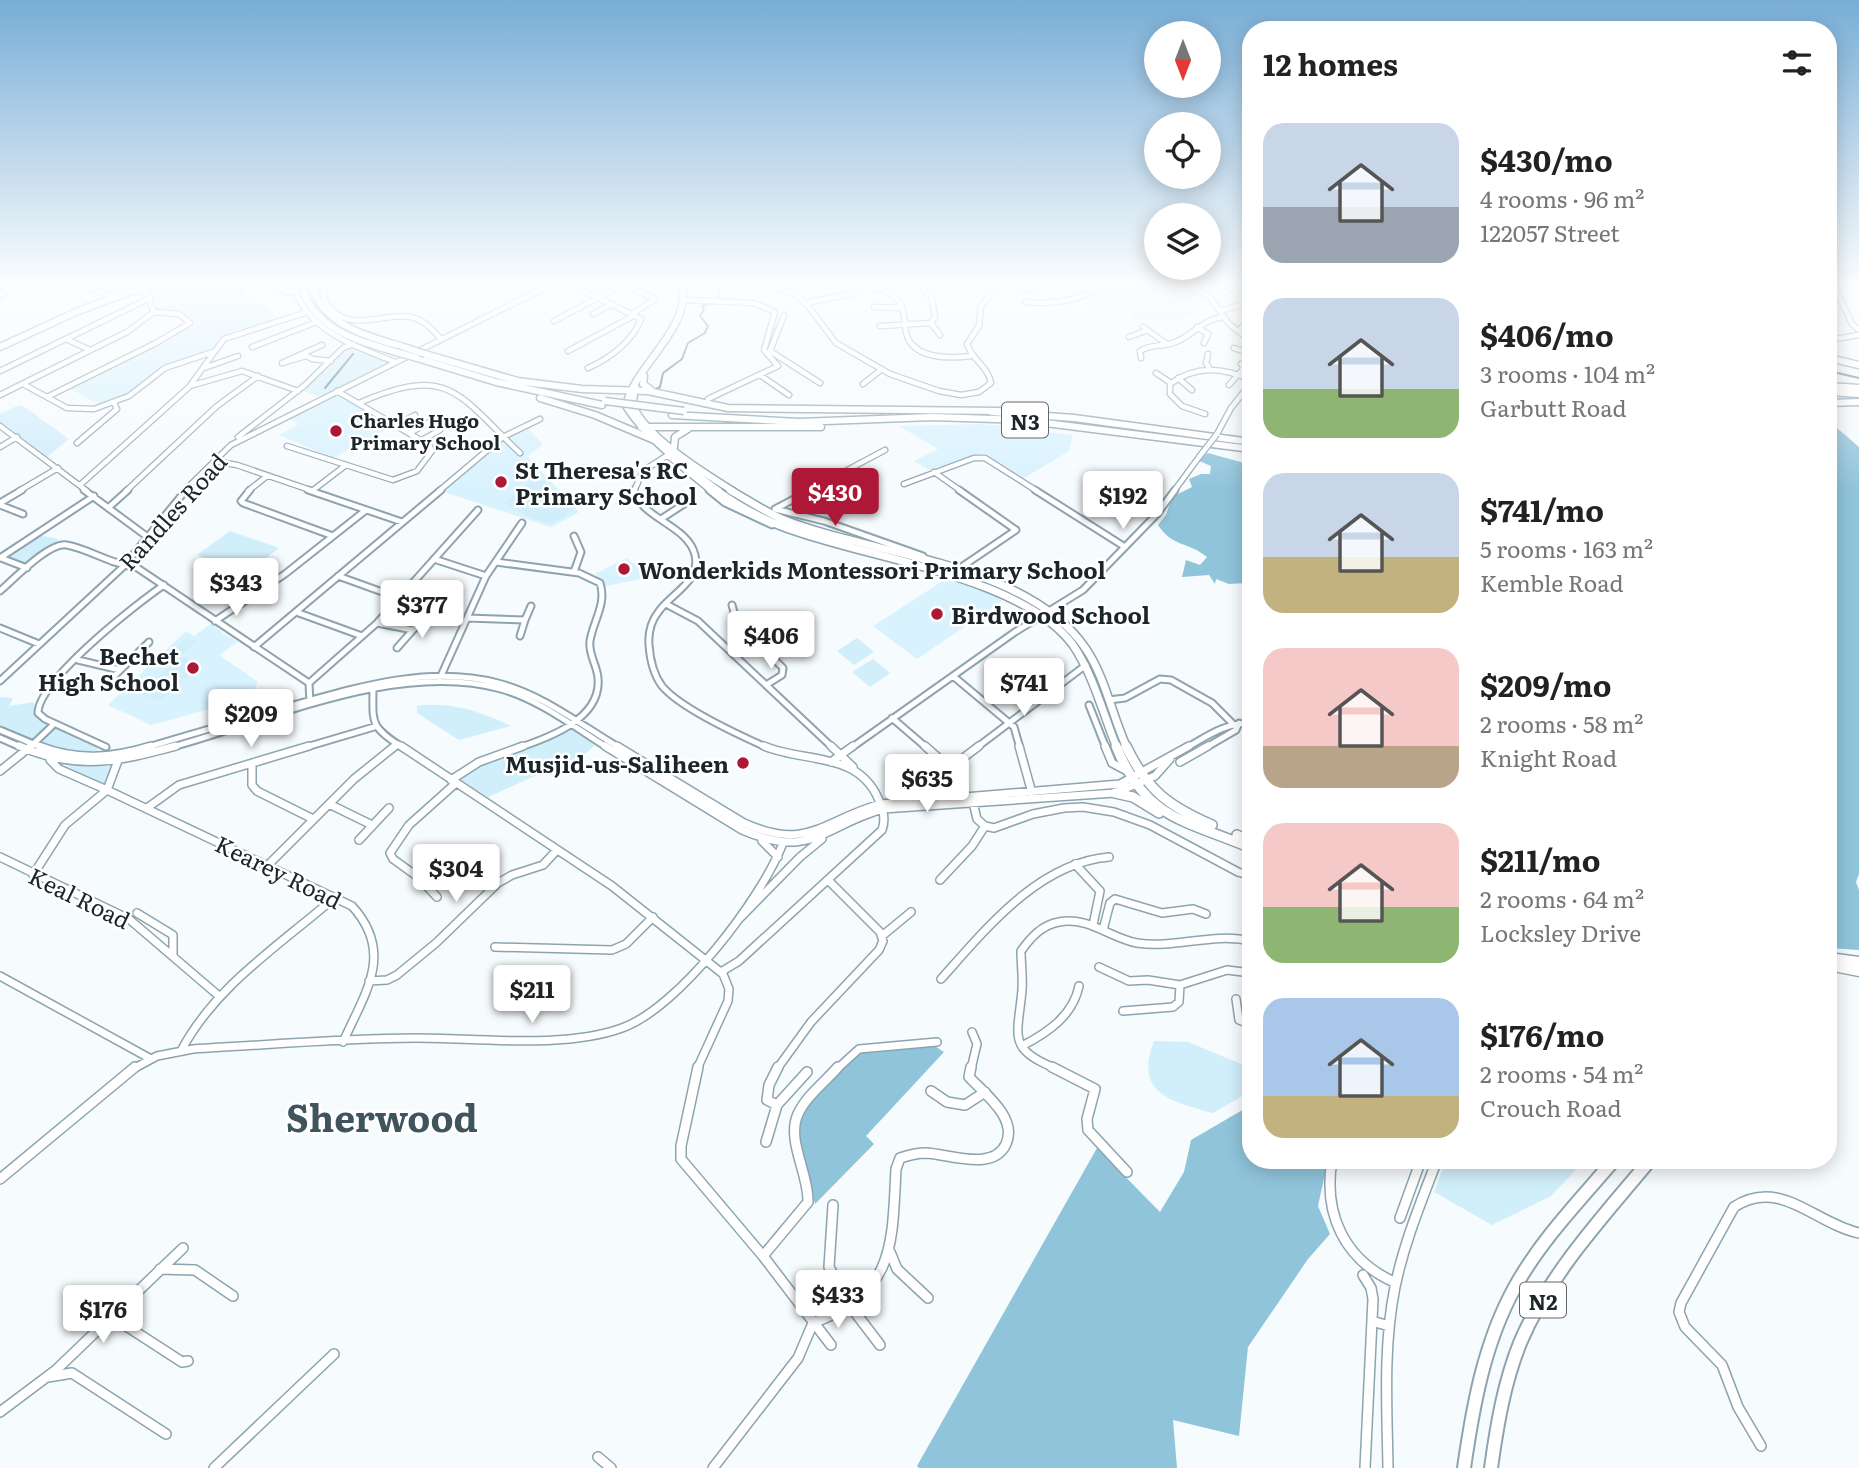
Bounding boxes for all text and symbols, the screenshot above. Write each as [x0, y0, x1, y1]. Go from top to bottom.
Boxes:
north arrow [1144, 21, 1222, 98]
map controls [1144, 21, 1221, 280]
text: 12 homes [1263, 41, 1398, 85]
icon: filters [1778, 44, 1816, 82]
button: locate [1144, 112, 1221, 189]
text: $430/mo [1480, 137, 1613, 181]
icon: home [1319, 151, 1403, 235]
text: 4 rooms · 96 m² [1480, 181, 1644, 215]
button: layers [1144, 203, 1221, 280]
text: 122057 Street [1480, 215, 1620, 249]
text: $406/mo [1480, 312, 1614, 356]
icon: home [1319, 326, 1403, 410]
text: 3 rooms · 104 m² [1480, 356, 1655, 390]
text: Garbutt Road [1480, 390, 1627, 424]
road number: N3 [1002, 402, 1048, 438]
place label: Charles Hugo Primary School [350, 406, 501, 456]
marker: Charles Hugo Primary School [328, 423, 344, 439]
street label: Randles Road [110, 445, 234, 577]
place label: St Theresa's RC Primary School [515, 452, 697, 512]
pin: $430 [794, 468, 876, 528]
pin: $192 [1082, 472, 1164, 531]
marker: St Theresa's RC Primary School [493, 474, 509, 490]
text: $430 [808, 474, 862, 508]
text: $192 [1099, 477, 1147, 511]
text: $741/mo [1480, 487, 1604, 531]
icon: home [1319, 501, 1403, 585]
text: 5 rooms · 163 m² [1480, 531, 1653, 565]
place label: Wonderkids Montessori Primary School [638, 552, 1106, 586]
pin: $343 [195, 558, 277, 618]
marker: Wonderkids Montessori Primary School [616, 561, 632, 577]
text: $343 [209, 564, 263, 598]
text: Kemble Road [1480, 565, 1624, 599]
pin: $377 [381, 580, 463, 640]
text: $377 [396, 586, 448, 620]
place label: Birdwood School [951, 597, 1150, 631]
marker: Birdwood School [929, 606, 945, 622]
pin: $406 [730, 612, 812, 671]
text: $406 [743, 617, 799, 651]
place label: Bechet High School [38, 638, 179, 698]
pin: $741 [983, 658, 1065, 718]
marker: Bechet High School [185, 660, 201, 676]
text: $209/mo [1480, 662, 1611, 706]
text: $741 [1000, 664, 1048, 698]
icon: home [1319, 676, 1403, 760]
pin: $209 [210, 690, 292, 749]
text: $209 [224, 695, 278, 729]
text: 2 rooms · 58 m² [1480, 706, 1643, 740]
text: Knight Road [1480, 740, 1617, 774]
place label: Musjid-us-Saliheen [505, 746, 729, 780]
pin: $635 [886, 754, 968, 814]
marker: Musjid-us-Saliheen [735, 755, 751, 771]
text: $635 [901, 760, 953, 794]
street label: Kearey Road [210, 826, 348, 916]
text: $211/mo [1480, 837, 1600, 881]
pin: $304 [415, 844, 497, 904]
text: $304 [429, 850, 483, 884]
icon: home [1319, 851, 1403, 935]
street label: Keal Road [23, 858, 137, 936]
text: 2 rooms · 64 m² [1480, 881, 1644, 915]
text: Locksley Drive [1480, 915, 1641, 949]
pin: $211 [491, 965, 573, 1025]
text: $211 [509, 971, 555, 1005]
text: $176/mo [1480, 1012, 1604, 1056]
icon: home [1319, 1026, 1403, 1110]
text: 2 rooms · 54 m² [1480, 1056, 1643, 1090]
district label: Sherwood [286, 1088, 478, 1143]
text: Crouch Road [1480, 1090, 1622, 1124]
pin: $433 [797, 1270, 879, 1330]
text: $433 [812, 1276, 864, 1310]
road number: N2 [1520, 1282, 1566, 1318]
pin: $176 [62, 1286, 144, 1345]
text: $176 [79, 1291, 127, 1325]

